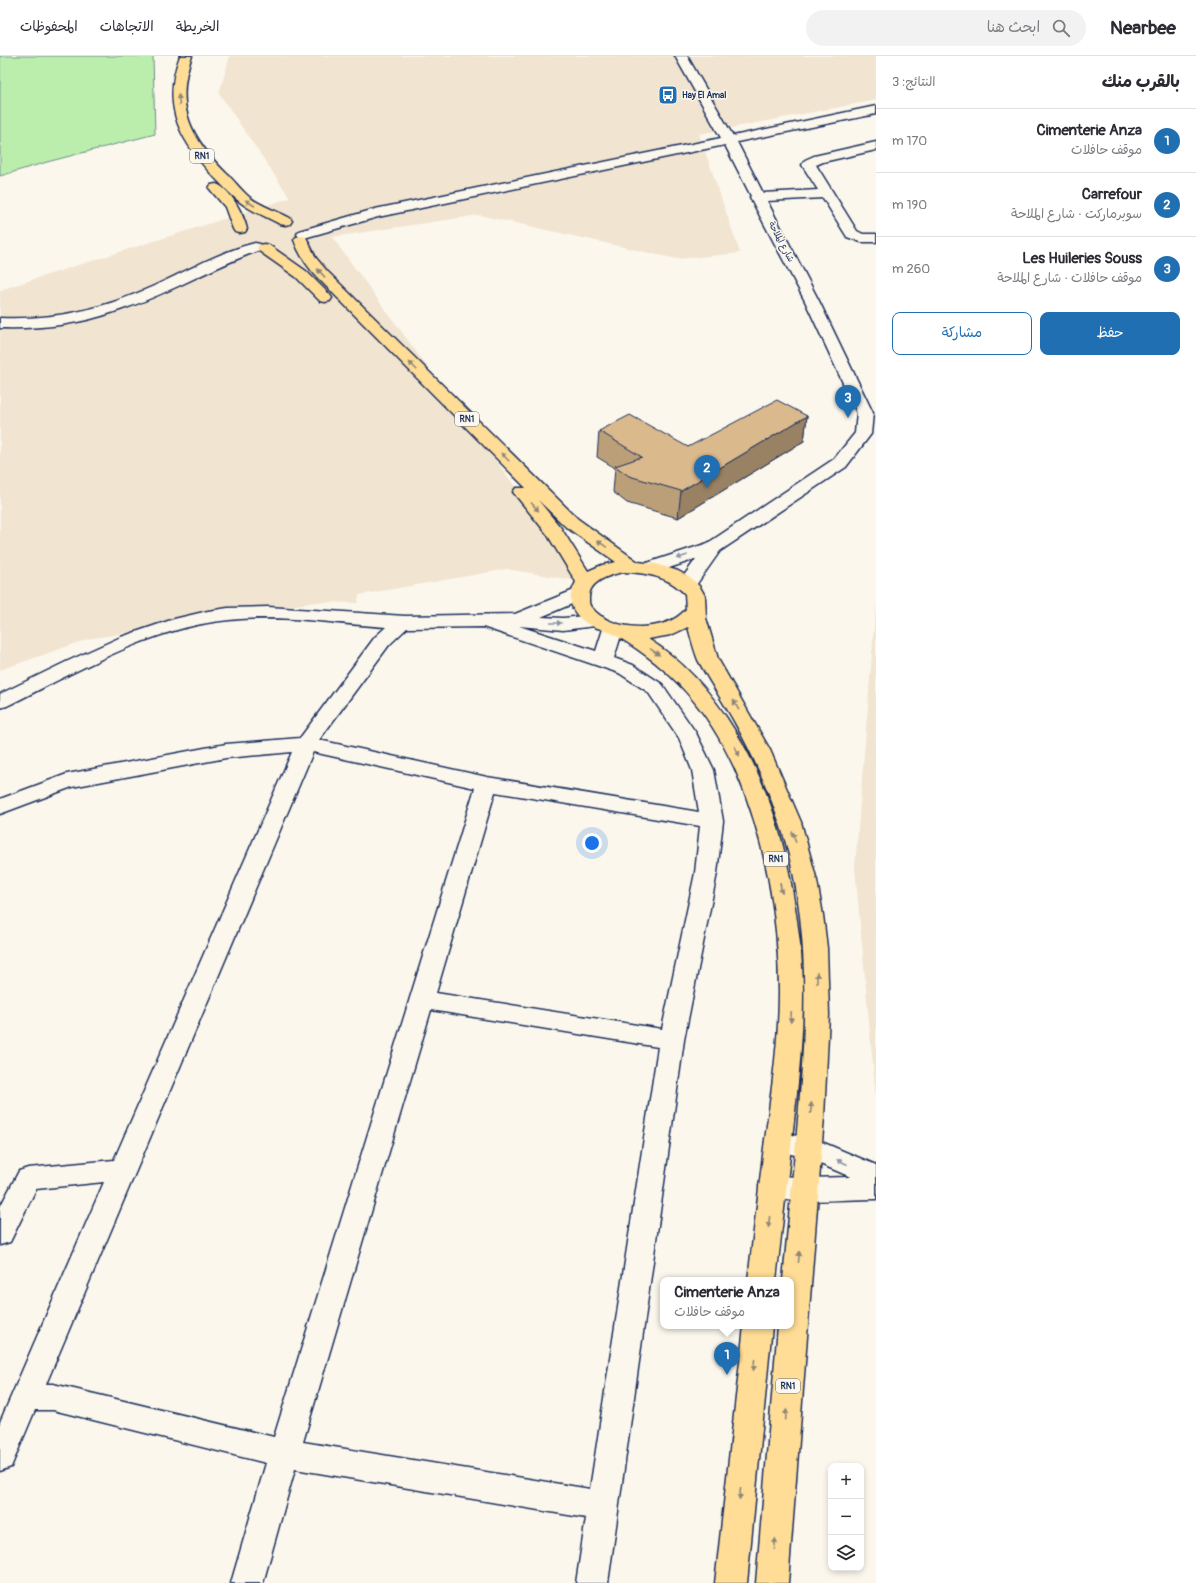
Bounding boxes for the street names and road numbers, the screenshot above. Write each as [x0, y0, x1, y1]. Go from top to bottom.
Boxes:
road number: RN1 [190, 149, 214, 163]
street label: شارع الملاحة [766, 220, 796, 264]
road number: RN1 [455, 412, 479, 426]
road number: RN1 [764, 852, 788, 866]
road number: RN1 [776, 1379, 800, 1393]

